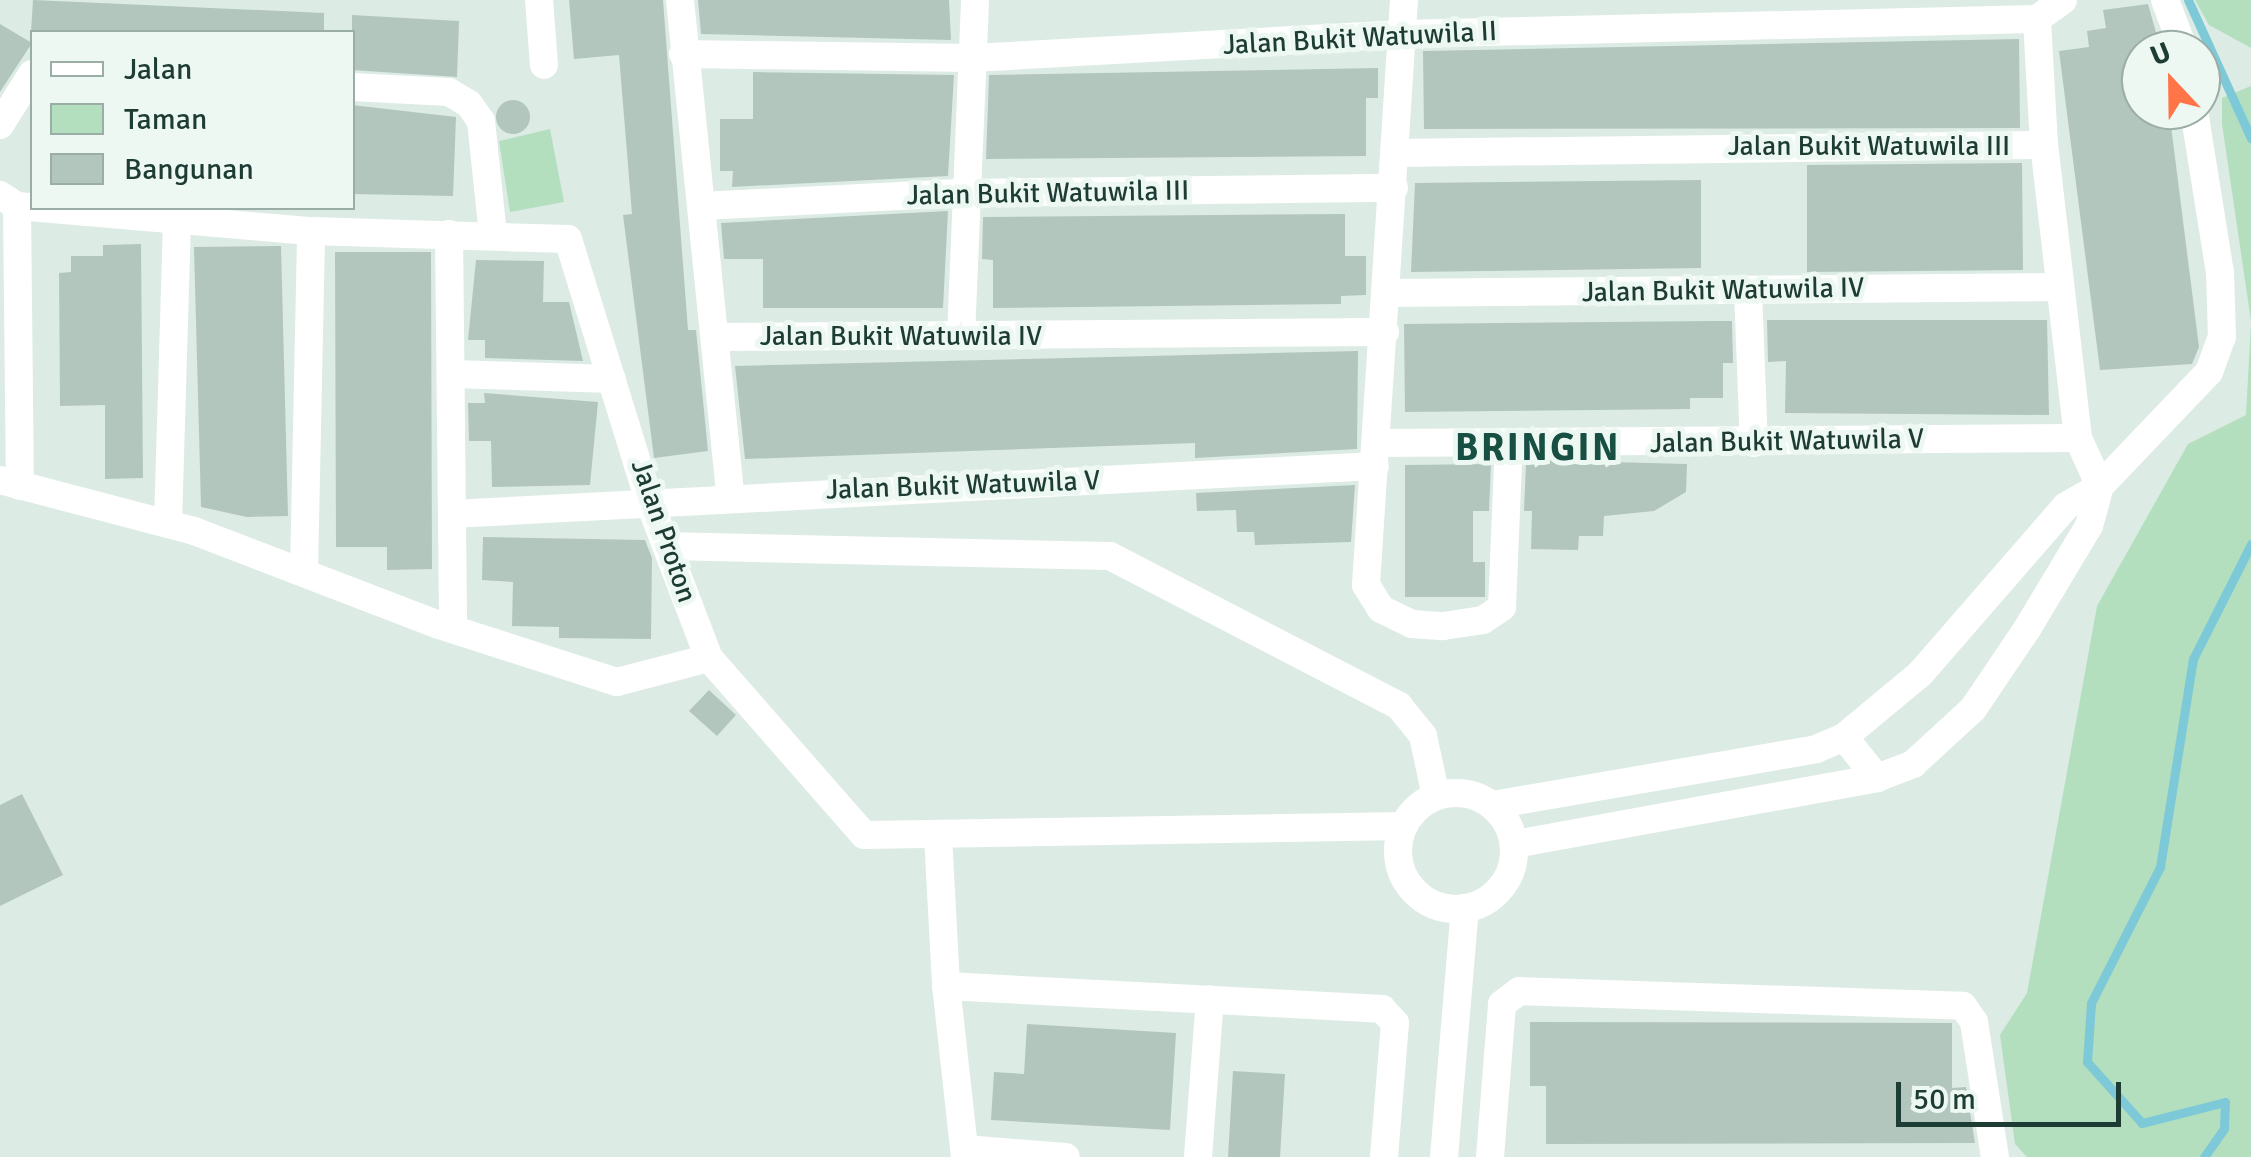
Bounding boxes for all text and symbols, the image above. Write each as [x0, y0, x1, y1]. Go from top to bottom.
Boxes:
street label: Jalan Bukit Watuwila II [1222, 14, 1498, 62]
legend [30, 30, 355, 210]
north arrow [2121, 30, 2221, 130]
text: U [2145, 35, 2176, 73]
text: Jalan [124, 51, 192, 88]
text: Taman [124, 101, 207, 138]
street label: Jalan Bukit Watuwila III [1728, 129, 2010, 163]
text: Bangunan [124, 151, 254, 188]
street label: Jalan Bukit Watuwila III [906, 174, 1190, 212]
street label: Jalan Bukit Watuwila IV [1582, 271, 1864, 309]
street label: Jalan Bukit Watuwila IV [760, 319, 1042, 353]
street label: Jalan Bukit Watuwila V [1650, 422, 1924, 460]
district label: BRINGIN [1455, 425, 1621, 471]
street label: Jalan Proton [624, 455, 704, 607]
street label: Jalan Bukit Watuwila V [825, 463, 1101, 507]
scale bar [1901, 1062, 2126, 1124]
text: 50 m [1913, 1081, 1976, 1118]

